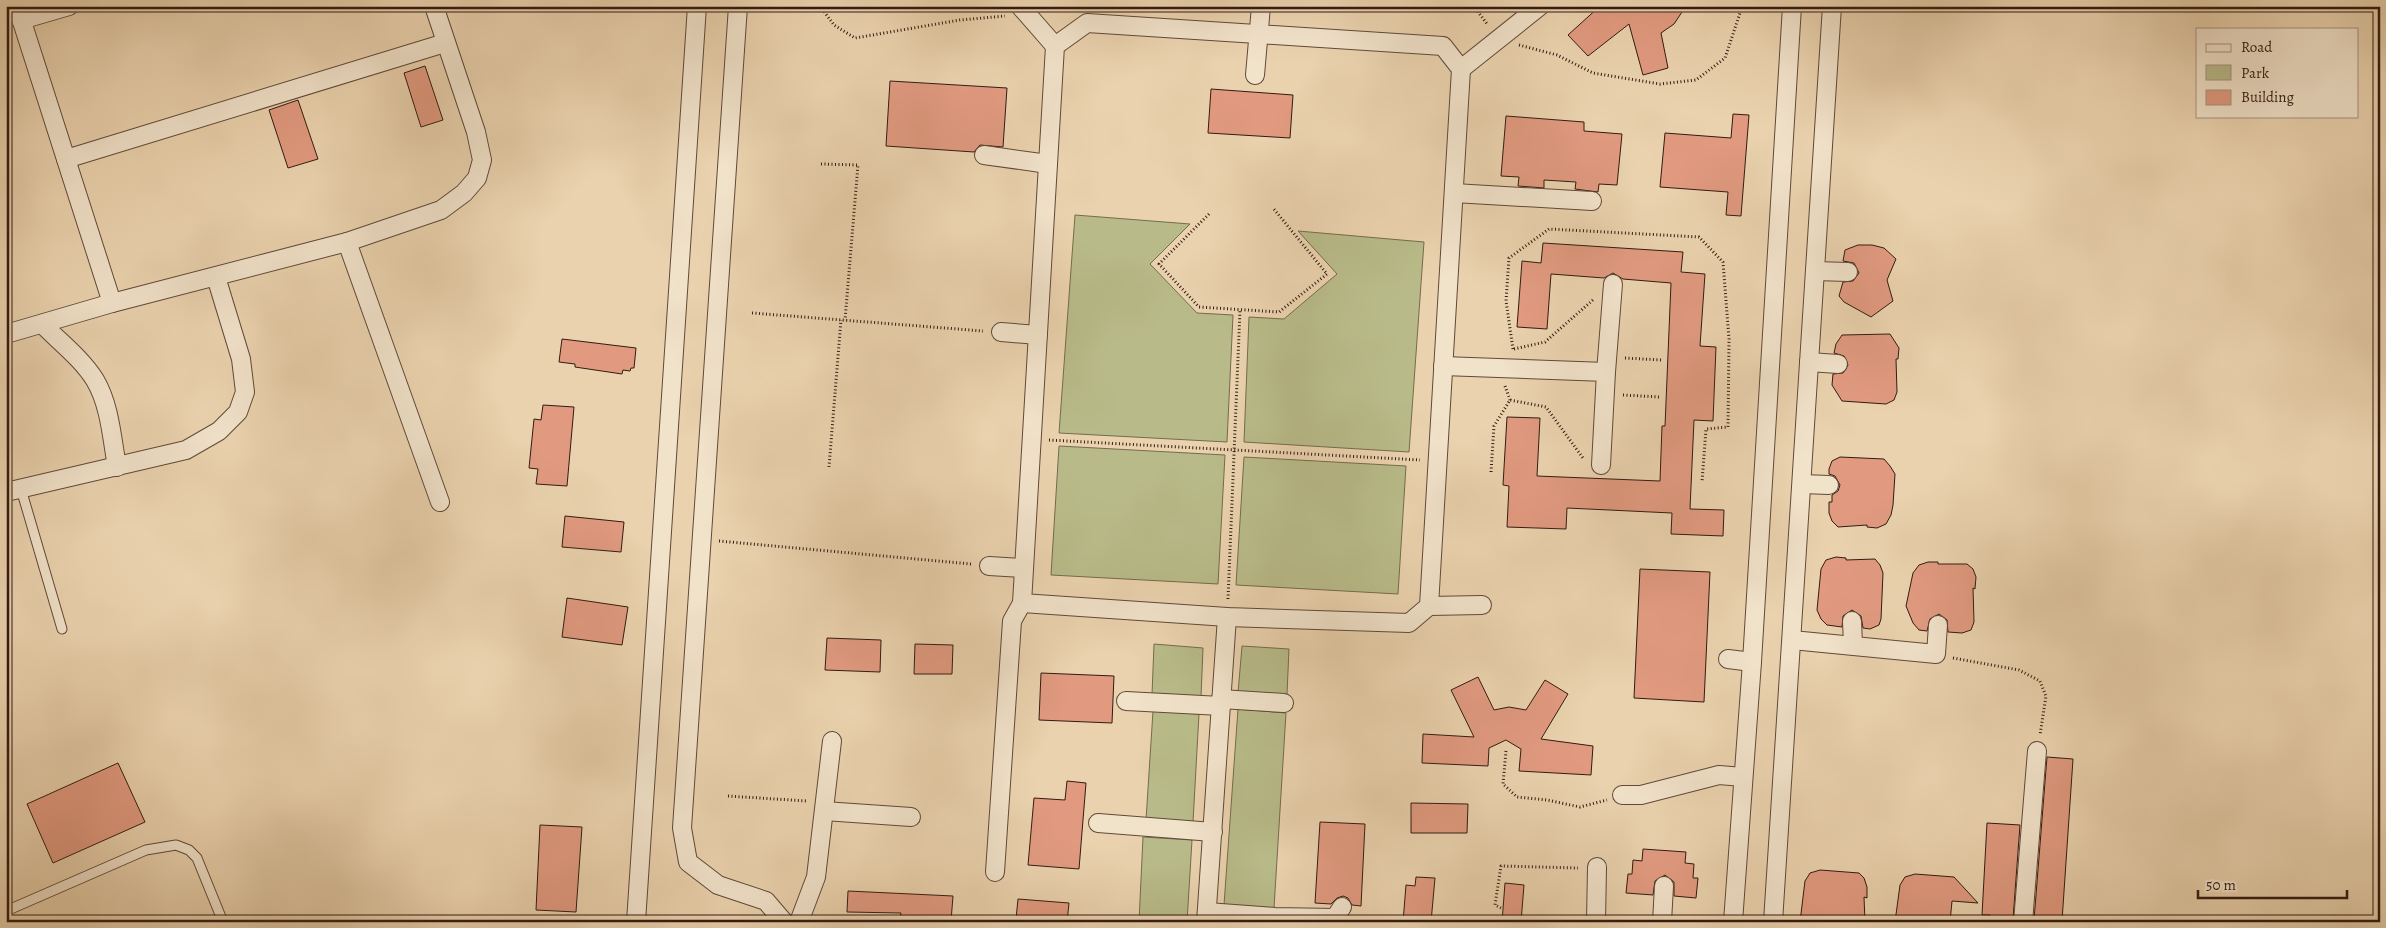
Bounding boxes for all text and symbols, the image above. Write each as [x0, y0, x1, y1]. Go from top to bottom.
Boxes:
legend [2196, 28, 2358, 118]
text: Road [2241, 37, 2273, 57]
text: Park [2241, 63, 2270, 83]
text: Building [2241, 87, 2294, 107]
scale bar [2198, 868, 2347, 900]
text: 50 m [2206, 875, 2236, 895]

